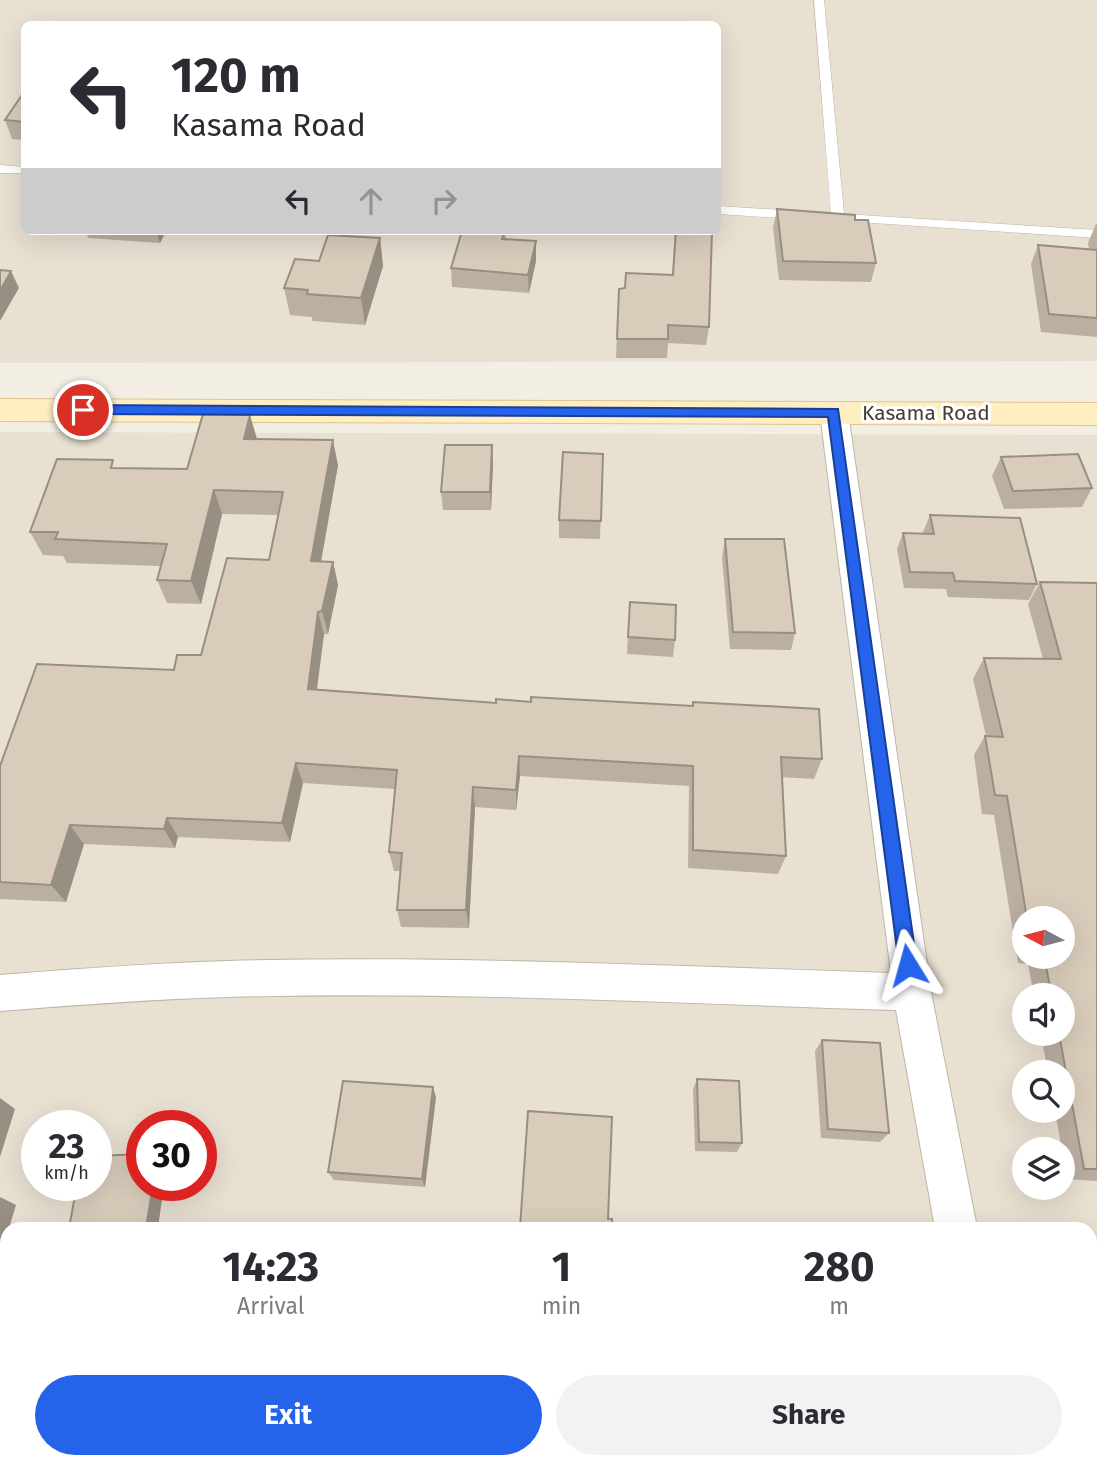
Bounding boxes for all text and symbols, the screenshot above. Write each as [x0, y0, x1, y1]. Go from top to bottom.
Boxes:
text: 120 m [171, 46, 301, 105]
icon: left [56, 49, 147, 140]
text: Kasama Road [171, 106, 366, 144]
icon: left [279, 182, 317, 220]
icon: ahead [352, 182, 390, 220]
icon: right [425, 182, 463, 220]
pin [53, 380, 113, 440]
icon: arrive [64, 391, 102, 429]
street label: Kasama Road [862, 400, 990, 426]
north arrow [1012, 906, 1074, 970]
map controls [1012, 906, 1075, 1200]
position arrow [871, 928, 945, 1002]
button: sound [1012, 983, 1075, 1046]
button: search [1012, 1060, 1075, 1123]
speed limit sign: 30 [126, 1110, 217, 1201]
text: 23 [48, 1125, 85, 1167]
button: layers [1012, 1137, 1075, 1200]
text: km/h [44, 1162, 89, 1184]
text: 14:23 [222, 1242, 319, 1292]
text: 1 [552, 1242, 571, 1292]
text: 280 [804, 1242, 874, 1292]
text: Arrival [237, 1292, 305, 1320]
text: min [542, 1292, 581, 1320]
text: m [829, 1292, 849, 1320]
button: Exit [35, 1375, 542, 1455]
button: Share [556, 1375, 1062, 1455]

